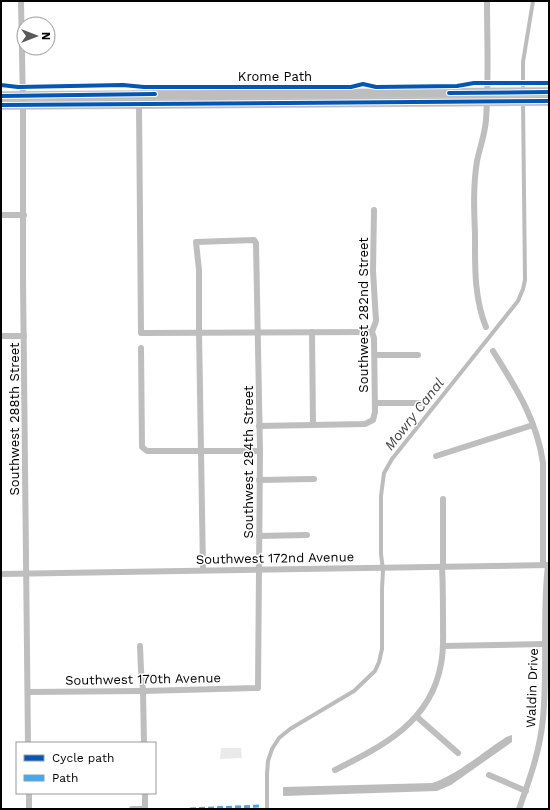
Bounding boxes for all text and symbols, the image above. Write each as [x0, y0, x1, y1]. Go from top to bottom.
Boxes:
north arrow [16, 16, 56, 56]
text: N [39, 32, 52, 40]
street label: Krome Path [238, 69, 312, 84]
street label: Southwest 282nd Street [356, 237, 371, 393]
street label: Southwest 288th Street [7, 342, 22, 496]
water label: Mowry Canal [381, 375, 447, 453]
street label: Southwest 284th Street [241, 385, 256, 539]
street label: Southwest 172nd Avenue [196, 549, 354, 567]
street label: Waldin Drive [523, 648, 541, 728]
street label: Southwest 170th Avenue [65, 670, 221, 688]
legend [16, 742, 156, 794]
text: Cycle path [52, 751, 114, 765]
text: Path [52, 771, 78, 785]

